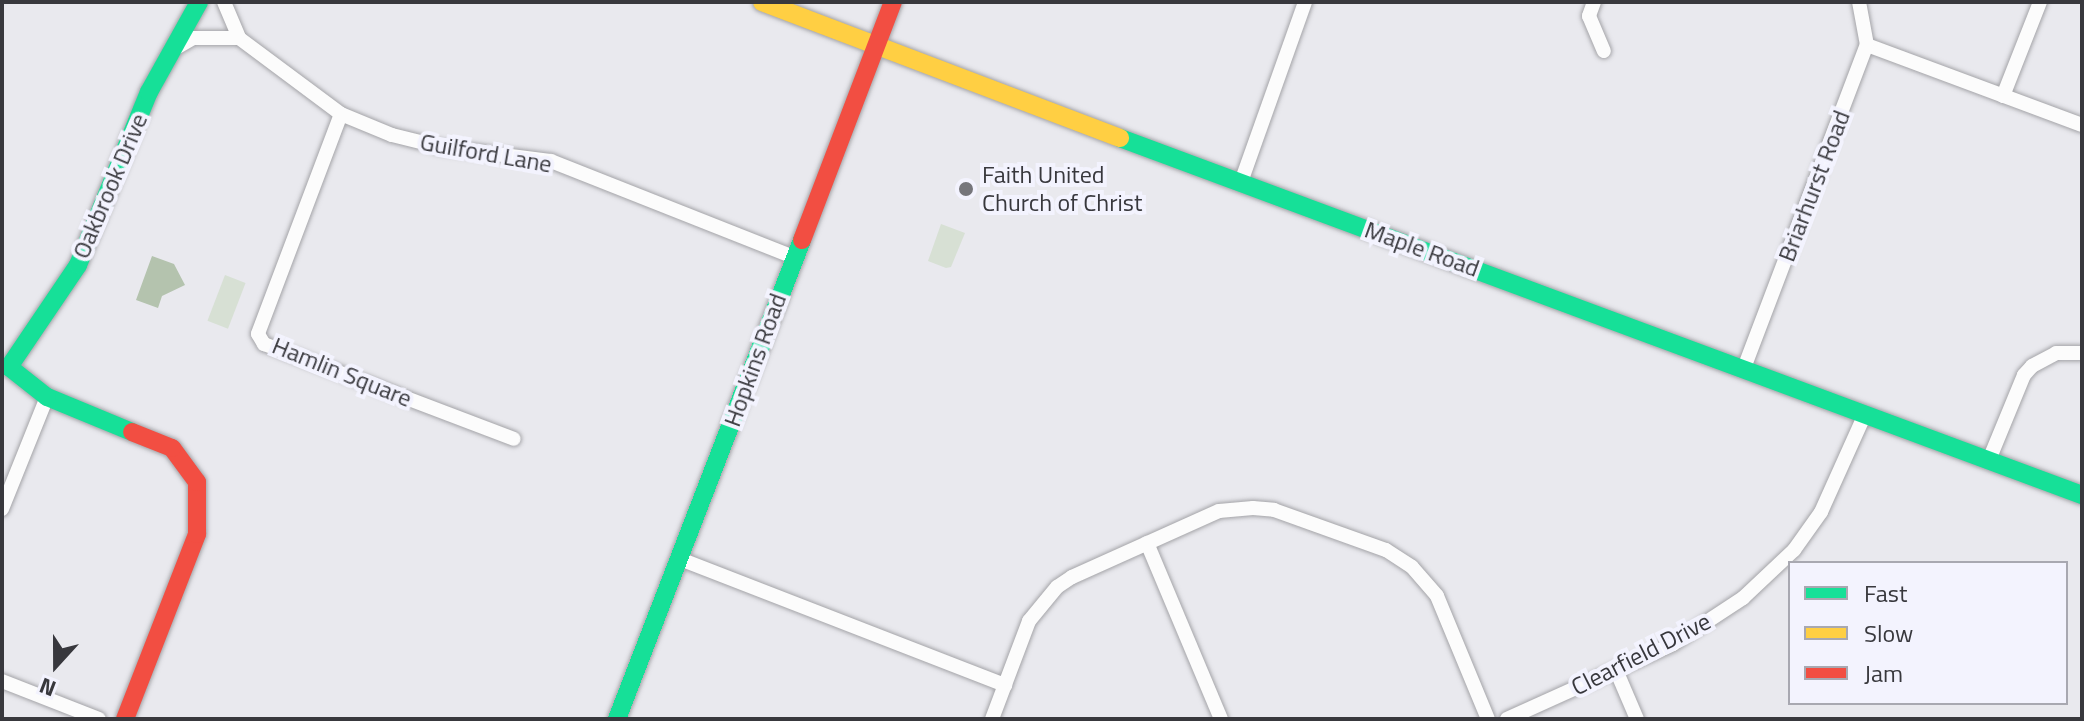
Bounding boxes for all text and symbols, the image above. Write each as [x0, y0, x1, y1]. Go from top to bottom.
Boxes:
street label: Briarhurst Road [1772, 106, 1856, 266]
street label: Oakbrook Drive [67, 109, 153, 263]
street label: Guilford Lane [418, 127, 554, 179]
place label: Faith United Church of Christ [982, 161, 1142, 217]
marker: Faith United Church of Christ [957, 180, 975, 198]
street label: Maple Road [1361, 215, 1483, 283]
street label: Hopkins Road [718, 290, 792, 430]
street label: Hamlin Square [268, 331, 416, 413]
legend [1788, 561, 2068, 705]
text: Fast [1864, 575, 1907, 611]
street label: Clearfield Drive [1567, 607, 1715, 701]
text: Slow [1864, 615, 1913, 651]
north arrow [16, 625, 96, 705]
text: Jam [1864, 655, 1903, 691]
text: N [34, 669, 61, 706]

